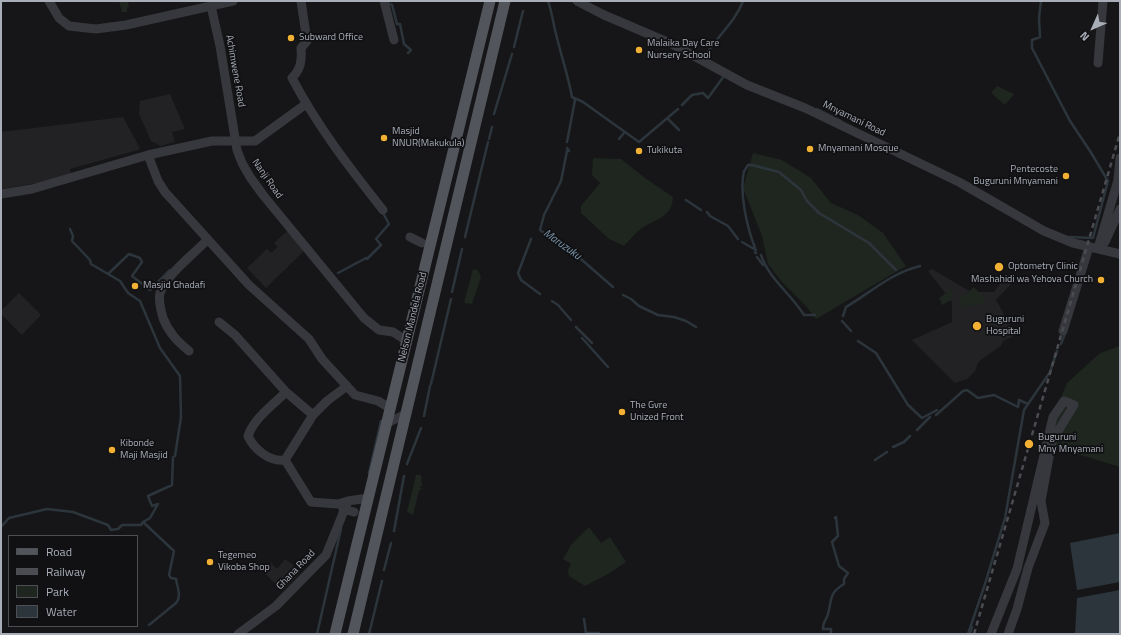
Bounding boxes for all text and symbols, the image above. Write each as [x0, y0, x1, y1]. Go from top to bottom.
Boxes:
north arrow [1073, 8, 1113, 48]
text: N [1076, 28, 1093, 45]
place label: Subward Office [299, 32, 363, 44]
marker: Subward Office [286, 33, 296, 43]
street label: Achimwene Road [223, 34, 247, 108]
place label: Malaika Day Care Nursery School [647, 38, 719, 62]
marker: Malaika Day Care Nursery School [634, 45, 644, 55]
street label: Mnyamani Road [821, 99, 887, 139]
place label: Masjid NNUR(Makukula) [392, 126, 464, 150]
marker: Masjid NNUR(Makukula) [379, 133, 389, 143]
place label: Mnyamani Mosque [818, 143, 898, 155]
marker: Mnyamani Mosque [805, 144, 815, 154]
place label: Tukikuta [647, 145, 682, 157]
marker: Tukikuta [634, 146, 644, 156]
street label: Nanji Road [249, 157, 285, 201]
place label: Pentecoste Buguruni Mnyamani [973, 164, 1058, 188]
marker: Pentecoste Buguruni Mnyamani [1061, 171, 1071, 181]
water label: Maruzuku [541, 227, 583, 263]
marker: Optometry Clinic [993, 261, 1005, 273]
place label: Optometry Clinic [1008, 261, 1078, 273]
street label: Nelson Mandela Road [396, 271, 430, 363]
place label: Mashahidi wa Yehova Church [971, 274, 1093, 286]
marker: Mashahidi wa Yehova Church [1096, 275, 1106, 285]
place label: Masjid Ghadafi [143, 280, 205, 292]
marker: Masjid Ghadafi [130, 281, 140, 291]
place label: Buguruni Hospital [986, 314, 1024, 338]
marker: Buguruni Hospital [971, 320, 983, 332]
place label: The Gvre Unized Front [630, 400, 684, 424]
marker: The Gvre Unized Front [617, 407, 627, 417]
place label: Buguruni Mny Mnyamani [1038, 432, 1103, 456]
place label: Kibonde Maji Masjid [120, 438, 168, 462]
marker: Buguruni Mny Mnyamani [1023, 438, 1035, 450]
marker: Kibonde Maji Masjid [107, 445, 117, 455]
legend [8, 535, 138, 627]
text: Road [46, 542, 72, 561]
street label: Ghana Road [274, 548, 318, 592]
place label: Tegemeo Vikoba Shop [218, 550, 270, 574]
marker: Tegemeo Vikoba Shop [205, 557, 215, 567]
text: Railway [46, 562, 86, 581]
text: Park [46, 582, 69, 601]
text: Water [46, 602, 77, 621]

